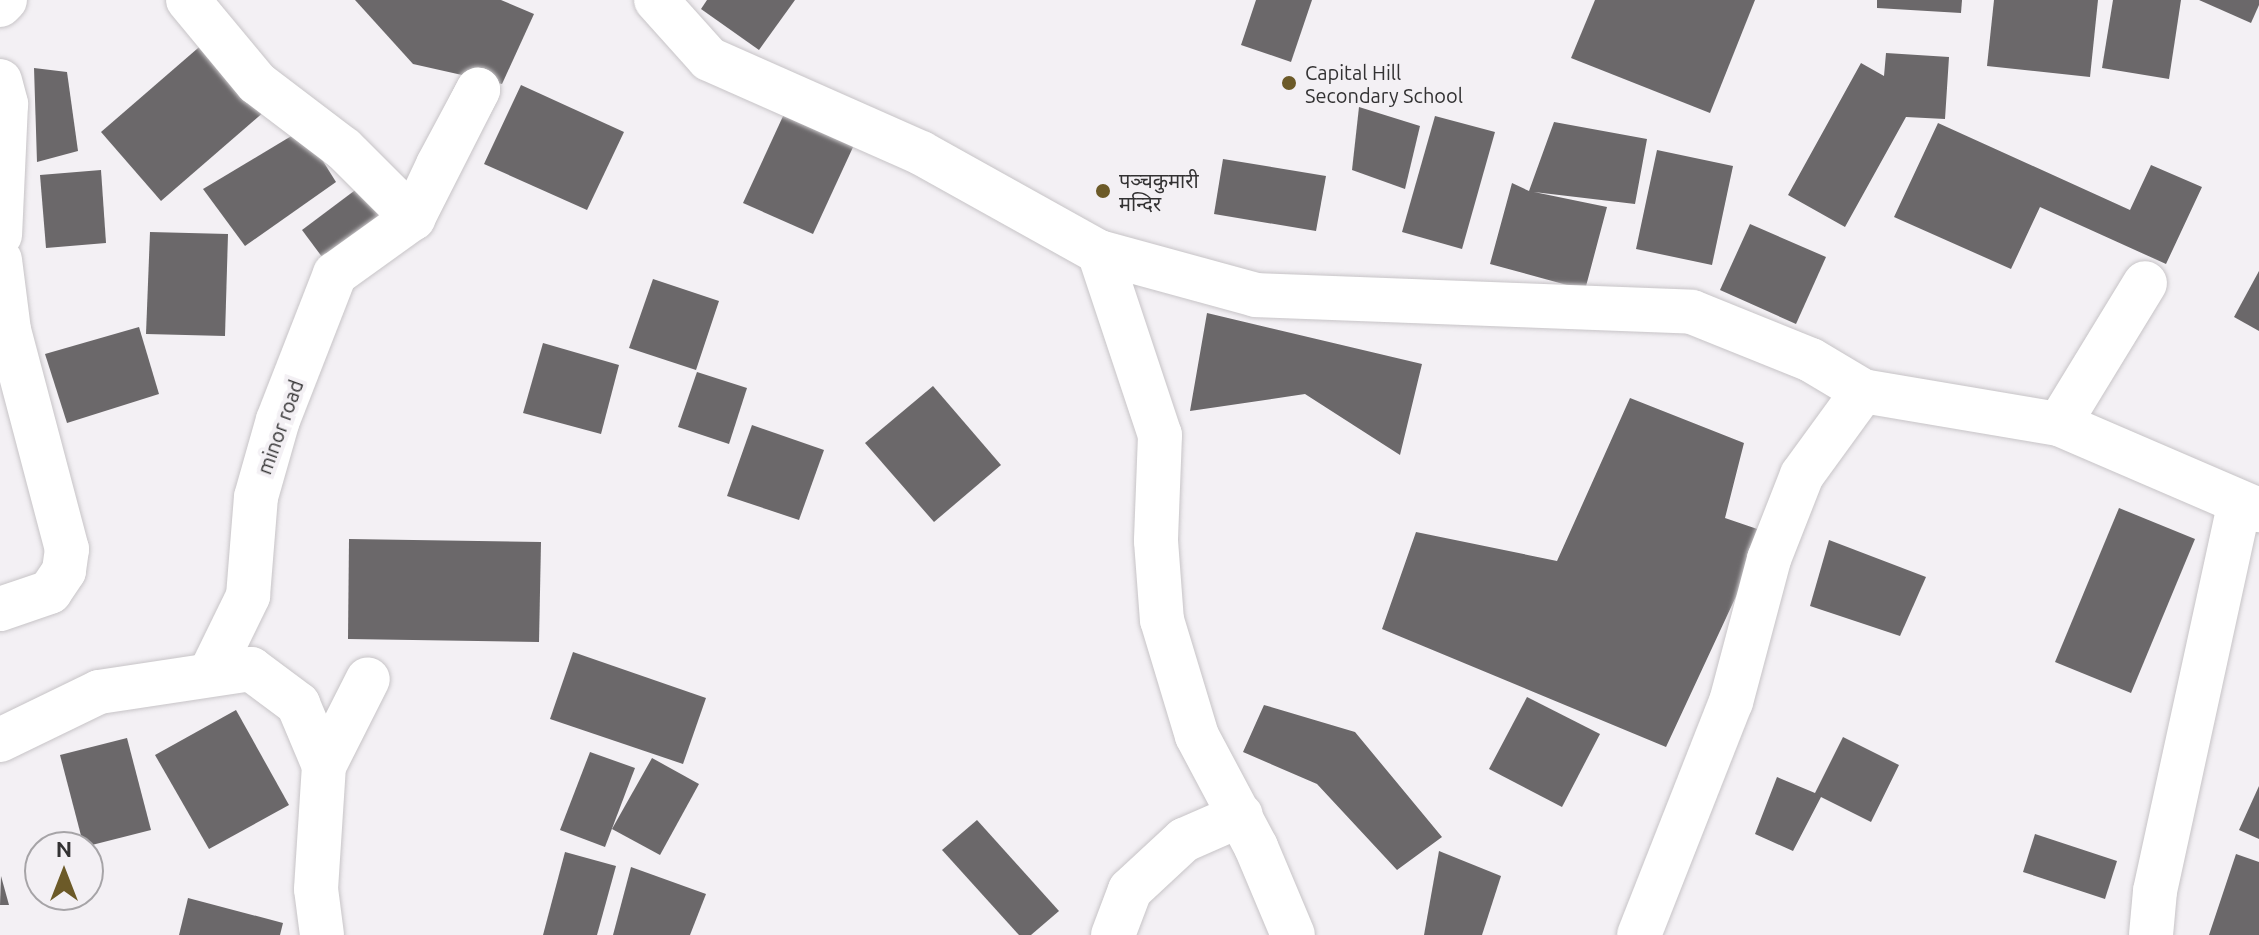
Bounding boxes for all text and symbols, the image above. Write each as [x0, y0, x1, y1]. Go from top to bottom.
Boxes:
place label: Capital Hill Secondary School [1305, 60, 1463, 107]
marker: Capital Hill Secondary School [1280, 74, 1298, 92]
place label: पञ्चकुमारी मन्दिर [1119, 168, 1199, 215]
marker: पञ्चकुमारी मन्दिर [1094, 182, 1112, 200]
street label: minor road [252, 377, 308, 477]
north arrow [24, 831, 104, 911]
text: N [56, 836, 72, 861]

